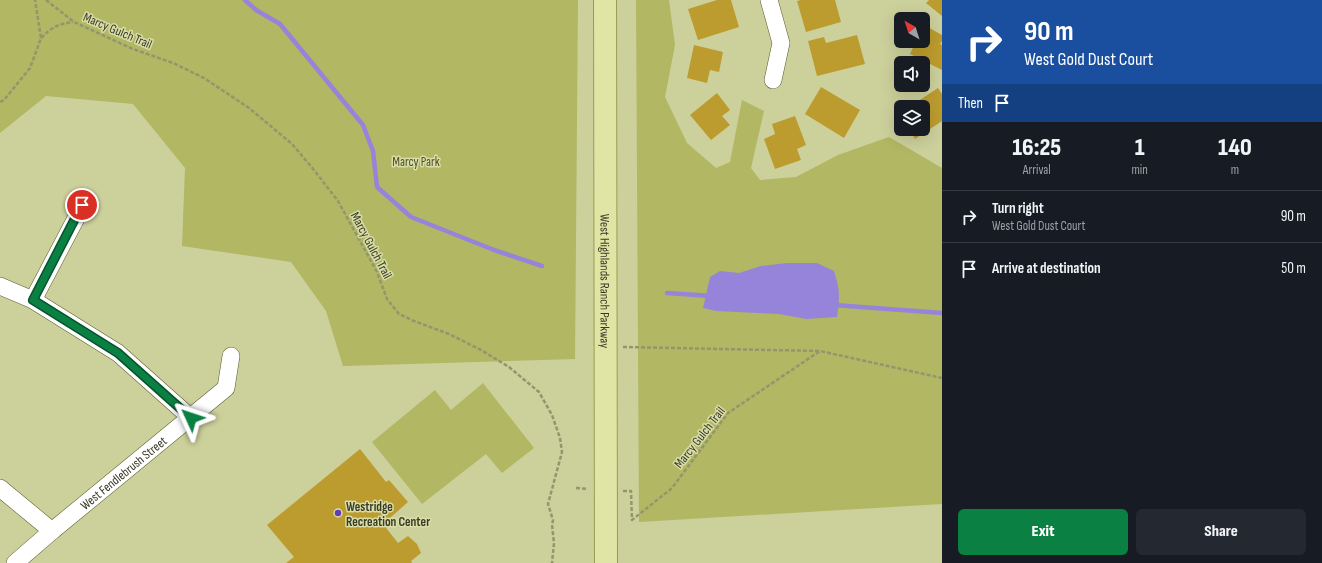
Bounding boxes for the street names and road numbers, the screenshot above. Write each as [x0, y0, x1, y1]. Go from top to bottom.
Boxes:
street label: Marcy Gulch Trail [81, 9, 154, 53]
street label: Marcy Gulch Trail [347, 209, 395, 282]
street label: West Highlands Ranch Parkway [596, 214, 613, 348]
street label: Marcy Gulch Trail [671, 404, 729, 471]
street label: West Fendlebrush Street [77, 433, 170, 514]

